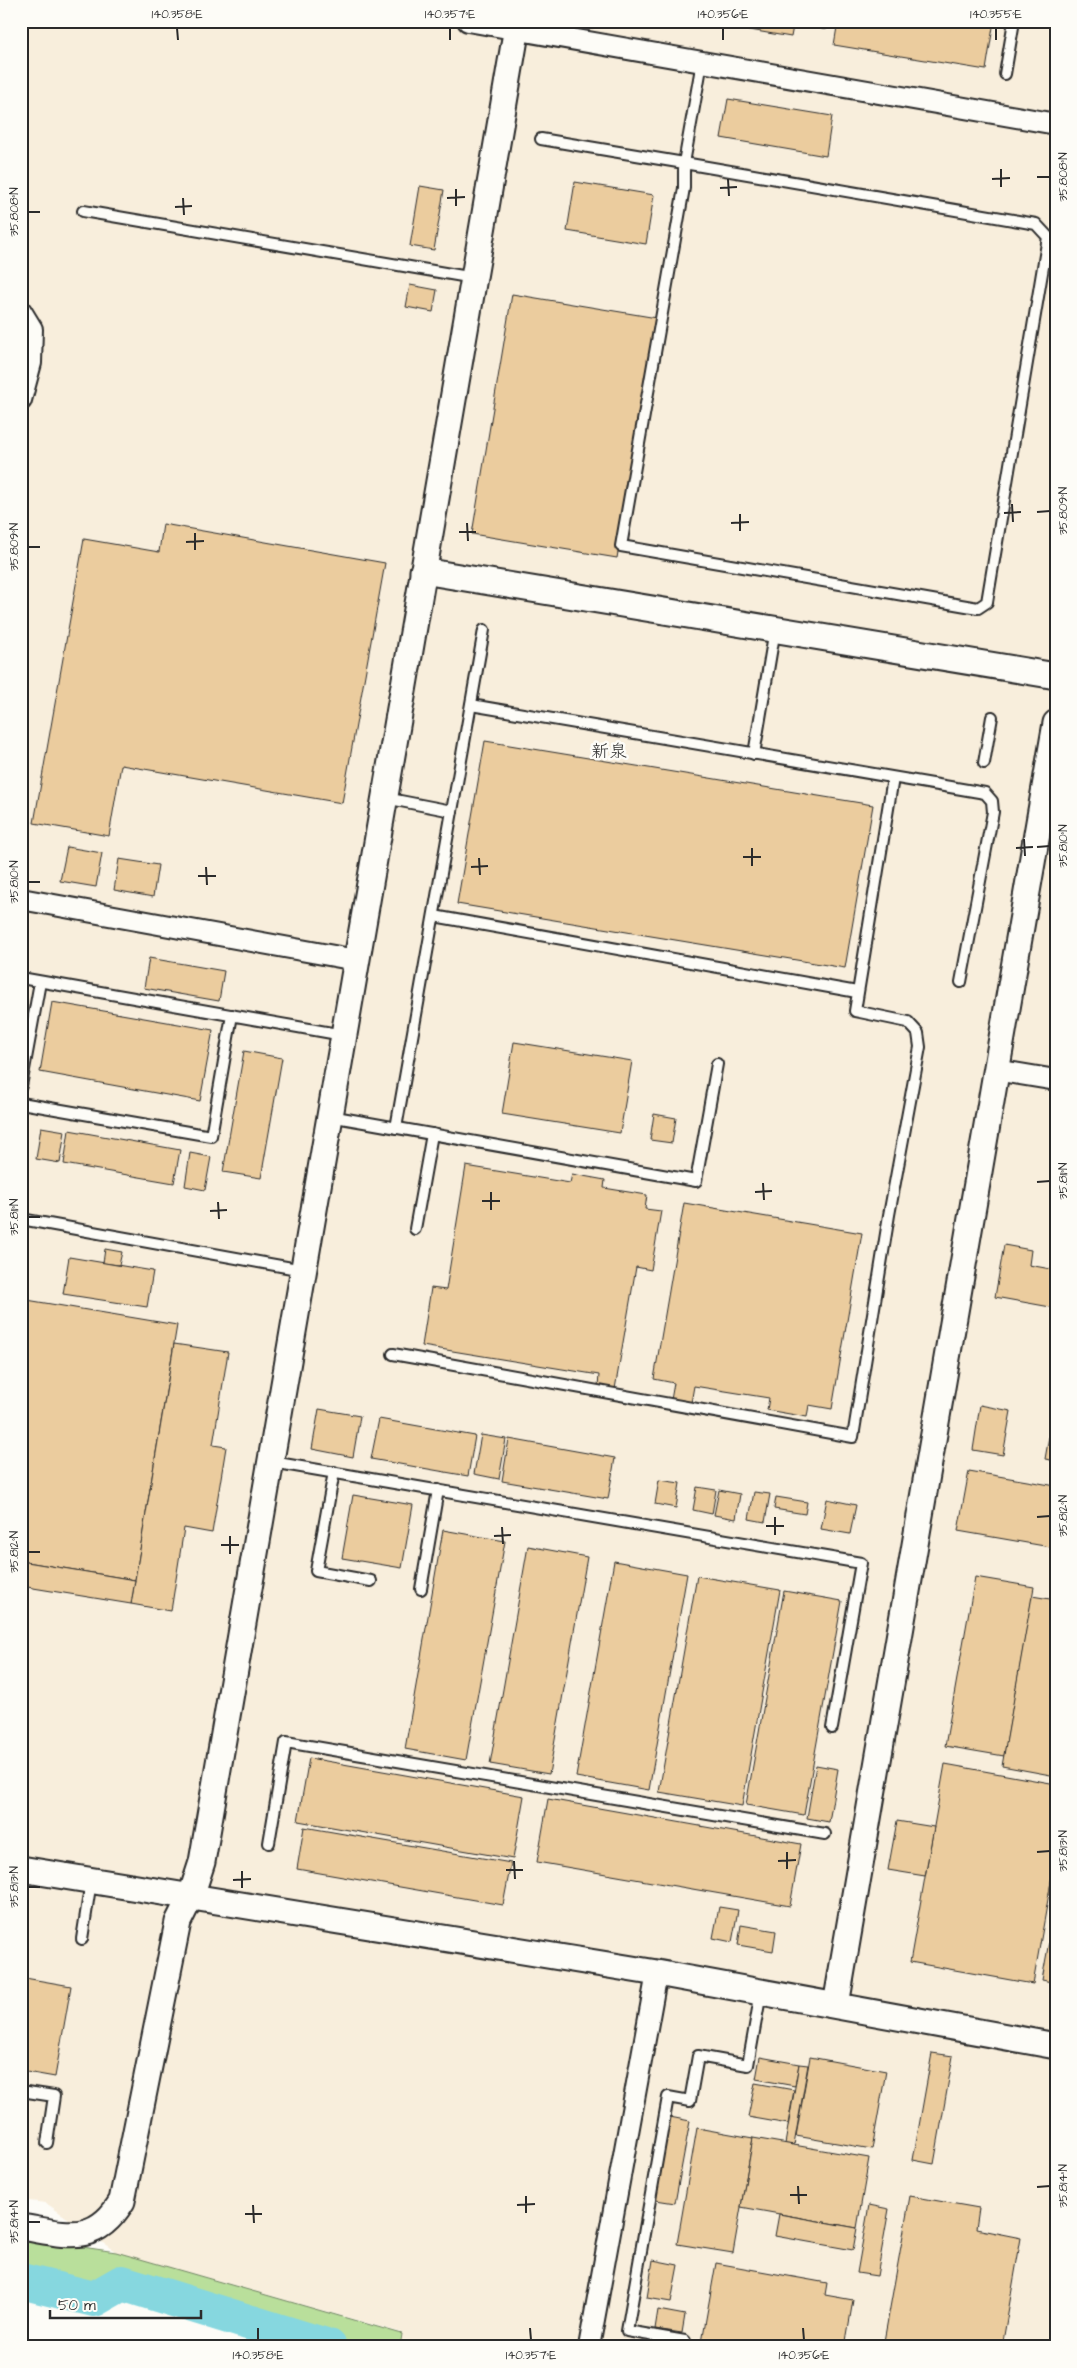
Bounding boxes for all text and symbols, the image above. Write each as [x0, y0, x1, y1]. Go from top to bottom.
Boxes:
text: 140.358°E [151, 6, 203, 23]
text: 140.357°E [425, 6, 475, 23]
text: 140.356°E [698, 6, 748, 23]
text: 140.355°E [970, 6, 1022, 23]
text: 35.808°N [1055, 152, 1072, 202]
text: 35.808°N [6, 187, 23, 237]
text: 35.809°N [1055, 486, 1072, 535]
text: 35.809°N [6, 522, 23, 571]
district label: 新泉 [591, 739, 627, 764]
text: 35.810°N [1055, 824, 1072, 868]
text: 35.810°N [6, 860, 23, 904]
text: 35.811°N [1055, 1162, 1072, 1200]
text: 35.811°N [6, 1198, 23, 1236]
text: 35.812°N [1055, 1494, 1072, 1537]
text: 35.812°N [6, 1530, 23, 1573]
text: 35.813°N [1055, 1830, 1072, 1872]
text: 35.813°N [6, 1866, 23, 1908]
text: 35.814°N [1055, 2164, 1072, 2208]
text: 35.814°N [6, 2200, 23, 2244]
scale bar [50, 2288, 201, 2320]
text: 50 m [58, 2295, 96, 2316]
text: 140.358°E [232, 2347, 284, 2364]
text: 140.357°E [506, 2347, 556, 2364]
text: 140.356°E [779, 2347, 829, 2364]

